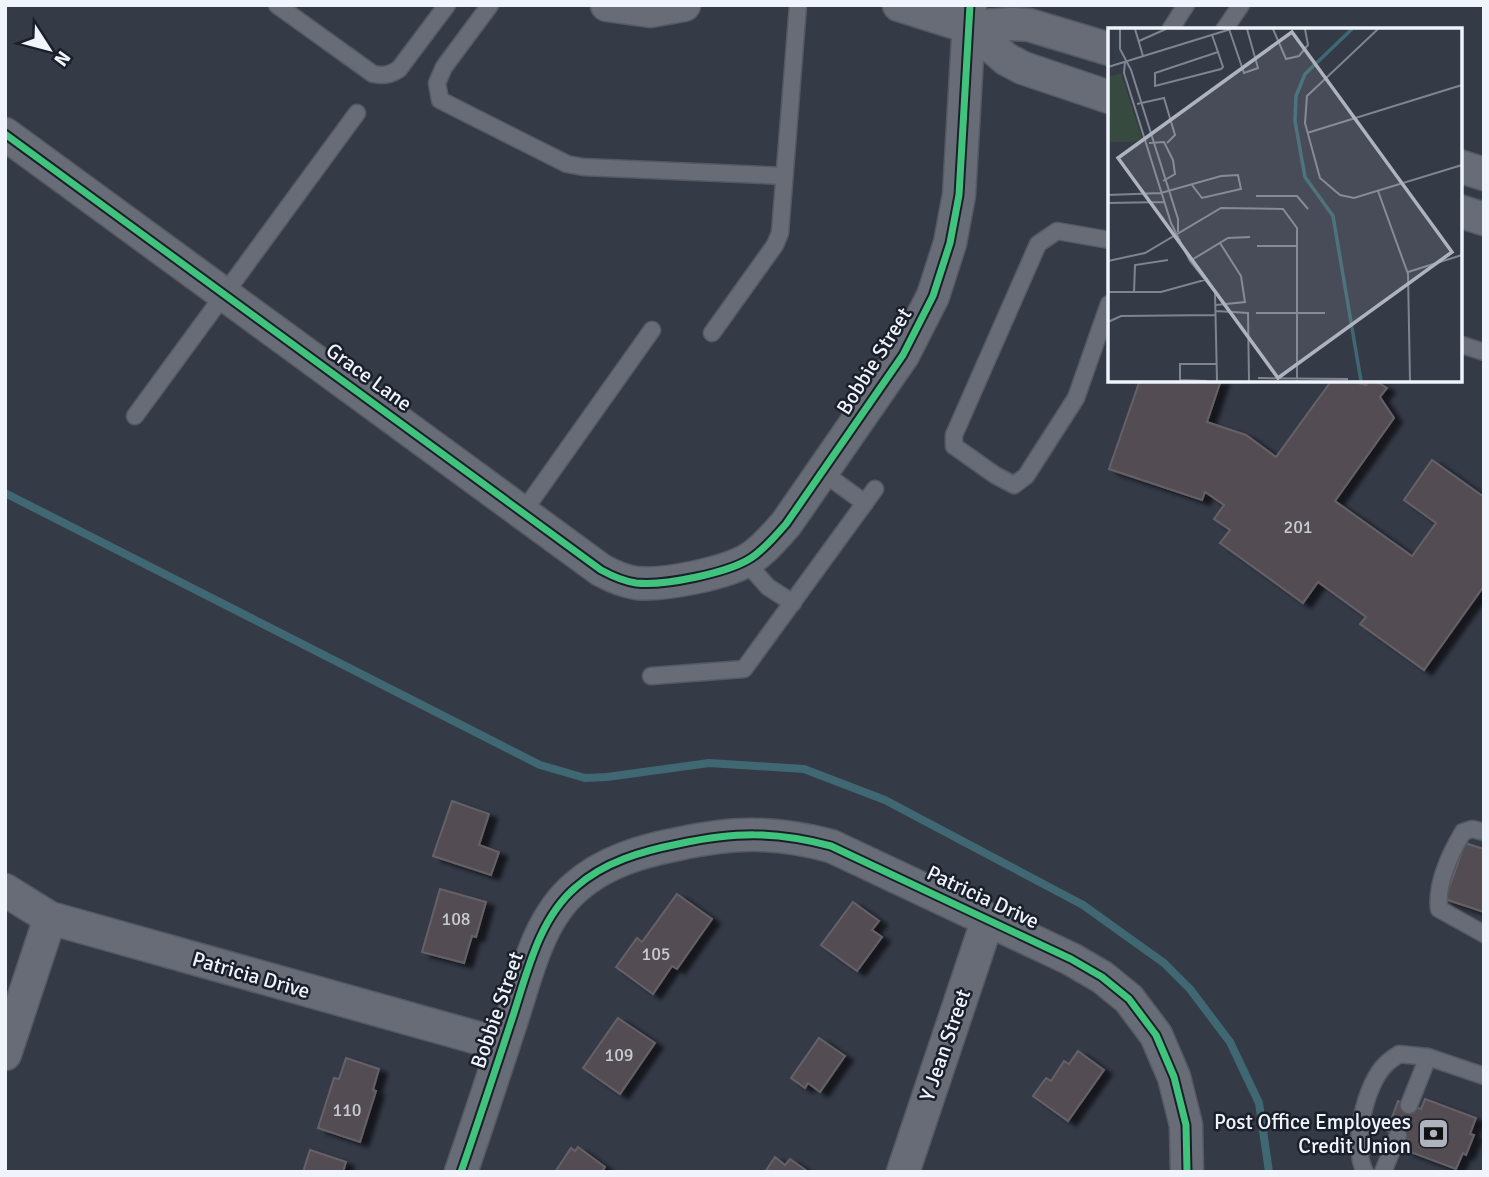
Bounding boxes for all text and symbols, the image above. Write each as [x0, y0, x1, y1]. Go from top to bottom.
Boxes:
north arrow [14, 14, 84, 84]
inset map [1108, 28, 1461, 382]
text: N [48, 46, 76, 71]
street label: Bobbie Street [831, 303, 917, 419]
street label: Grace Lane [321, 337, 417, 417]
house number: 201 [1283, 516, 1313, 538]
street label: Patricia Drive [923, 860, 1043, 934]
house number: 108 [441, 908, 471, 930]
house number: 105 [641, 943, 671, 965]
street label: Patricia Drive [189, 946, 313, 1004]
street label: Bobbie Street [465, 948, 529, 1072]
street label: Y Jean Street [914, 986, 976, 1104]
house number: 109 [604, 1044, 634, 1066]
house number: 110 [332, 1099, 362, 1121]
place label: Post Office Employees Credit Union [1214, 1109, 1411, 1159]
bank icon: Post Office Employees Credit Union [1417, 1117, 1451, 1151]

